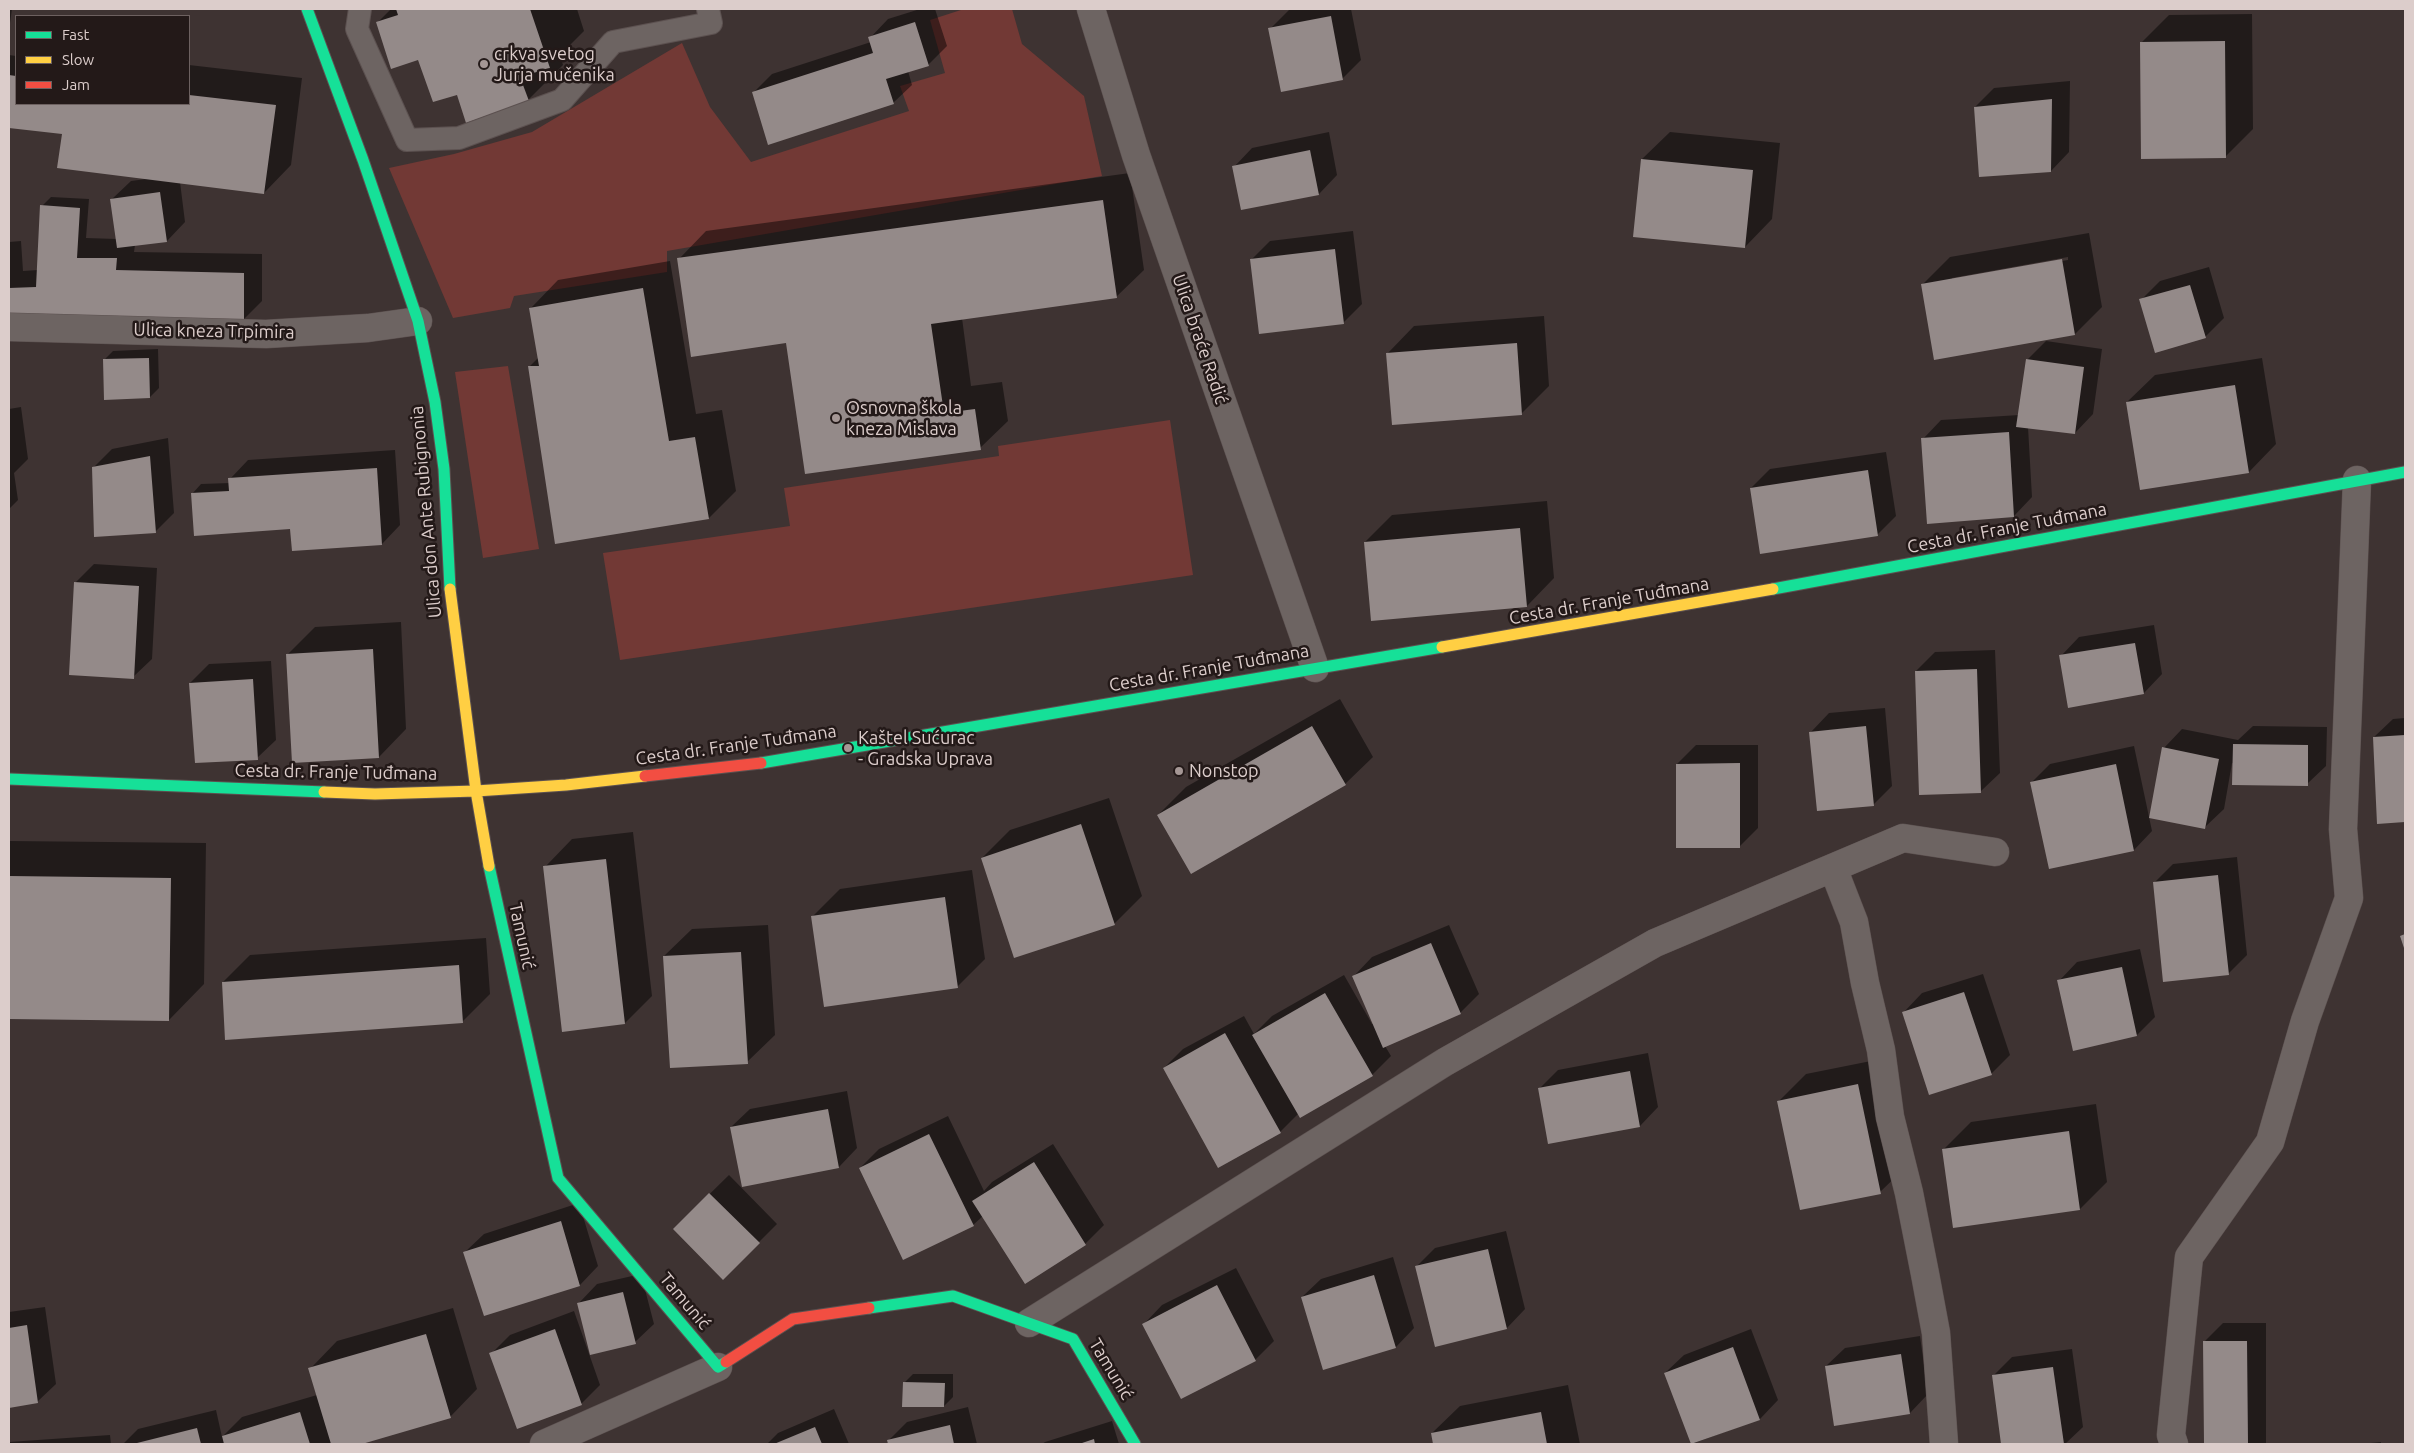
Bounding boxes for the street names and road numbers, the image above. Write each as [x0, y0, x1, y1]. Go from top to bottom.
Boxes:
street label: Ulica braće Radić [1168, 271, 1232, 407]
street label: Ulica kneza Trpimira [133, 319, 295, 343]
street label: Ulica don Ante Rubignonia [406, 405, 446, 619]
street label: Cesta dr. Franje Tuđmana [1905, 498, 2109, 558]
street label: Cesta dr. Franje Tuđmana [1507, 573, 1711, 629]
street label: Cesta dr. Franje Tuđmana [1107, 640, 1311, 696]
street label: Cesta dr. Franje Tuđmana [634, 720, 838, 770]
street label: Cesta dr. Franje Tuđmana [234, 759, 438, 785]
street label: Tamunić [504, 901, 540, 971]
street label: Tamunić [655, 1268, 715, 1334]
street label: Tamunić [1084, 1335, 1138, 1403]

